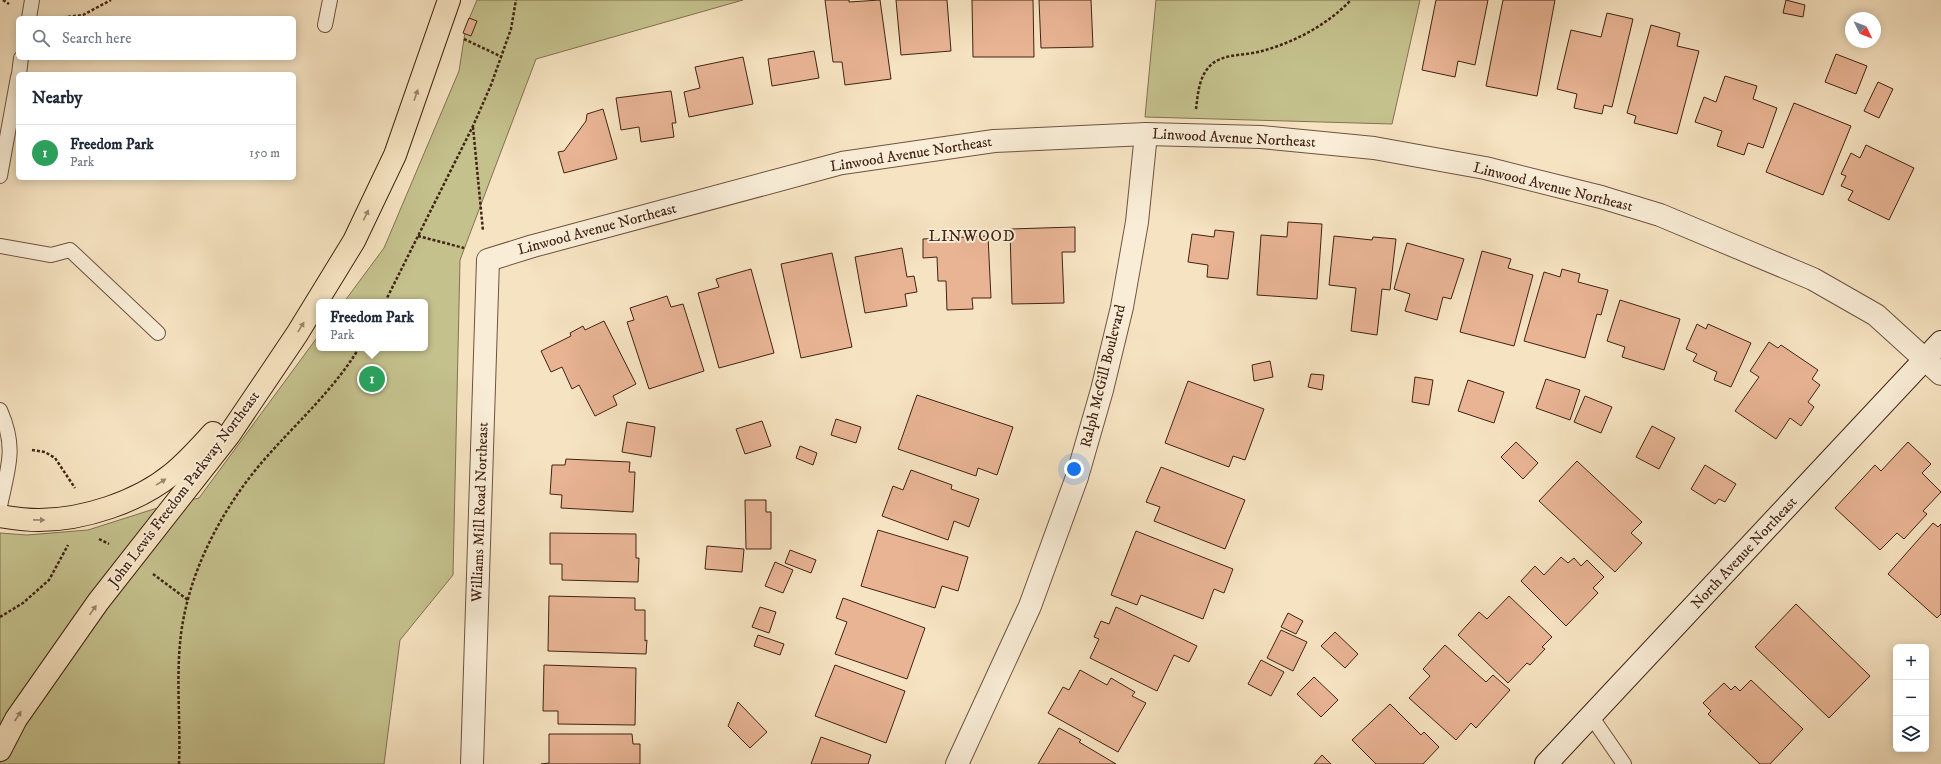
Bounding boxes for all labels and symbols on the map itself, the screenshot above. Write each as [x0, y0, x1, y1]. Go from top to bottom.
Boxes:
north arrow [1845, 12, 1881, 48]
one-way arrow [413, 89, 419, 101]
street label: Linwood Avenue Northeast [1152, 124, 1316, 152]
street label: Linwood Avenue Northeast [829, 132, 993, 176]
street label: Linwood Avenue Northeast [1471, 158, 1635, 216]
street label: Linwood Avenue Northeast [516, 199, 679, 259]
one-way arrow [363, 209, 369, 221]
district label: LINWOOD [928, 226, 1016, 246]
street label: Ralph McGill Boulevard [1076, 302, 1130, 449]
one-way arrow [297, 321, 304, 333]
pin: 1 [359, 364, 385, 394]
street label: John Lewis Freedom Parkway Northeast [103, 387, 264, 592]
street label: Williams Mill Road Northeast [467, 421, 493, 603]
your location [1064, 459, 1084, 479]
one-way arrow [155, 478, 167, 485]
street label: North Avenue Northeast [1687, 493, 1801, 613]
one-way arrow [33, 517, 46, 523]
one-way arrow [89, 604, 97, 615]
one-way arrow [14, 711, 22, 721]

